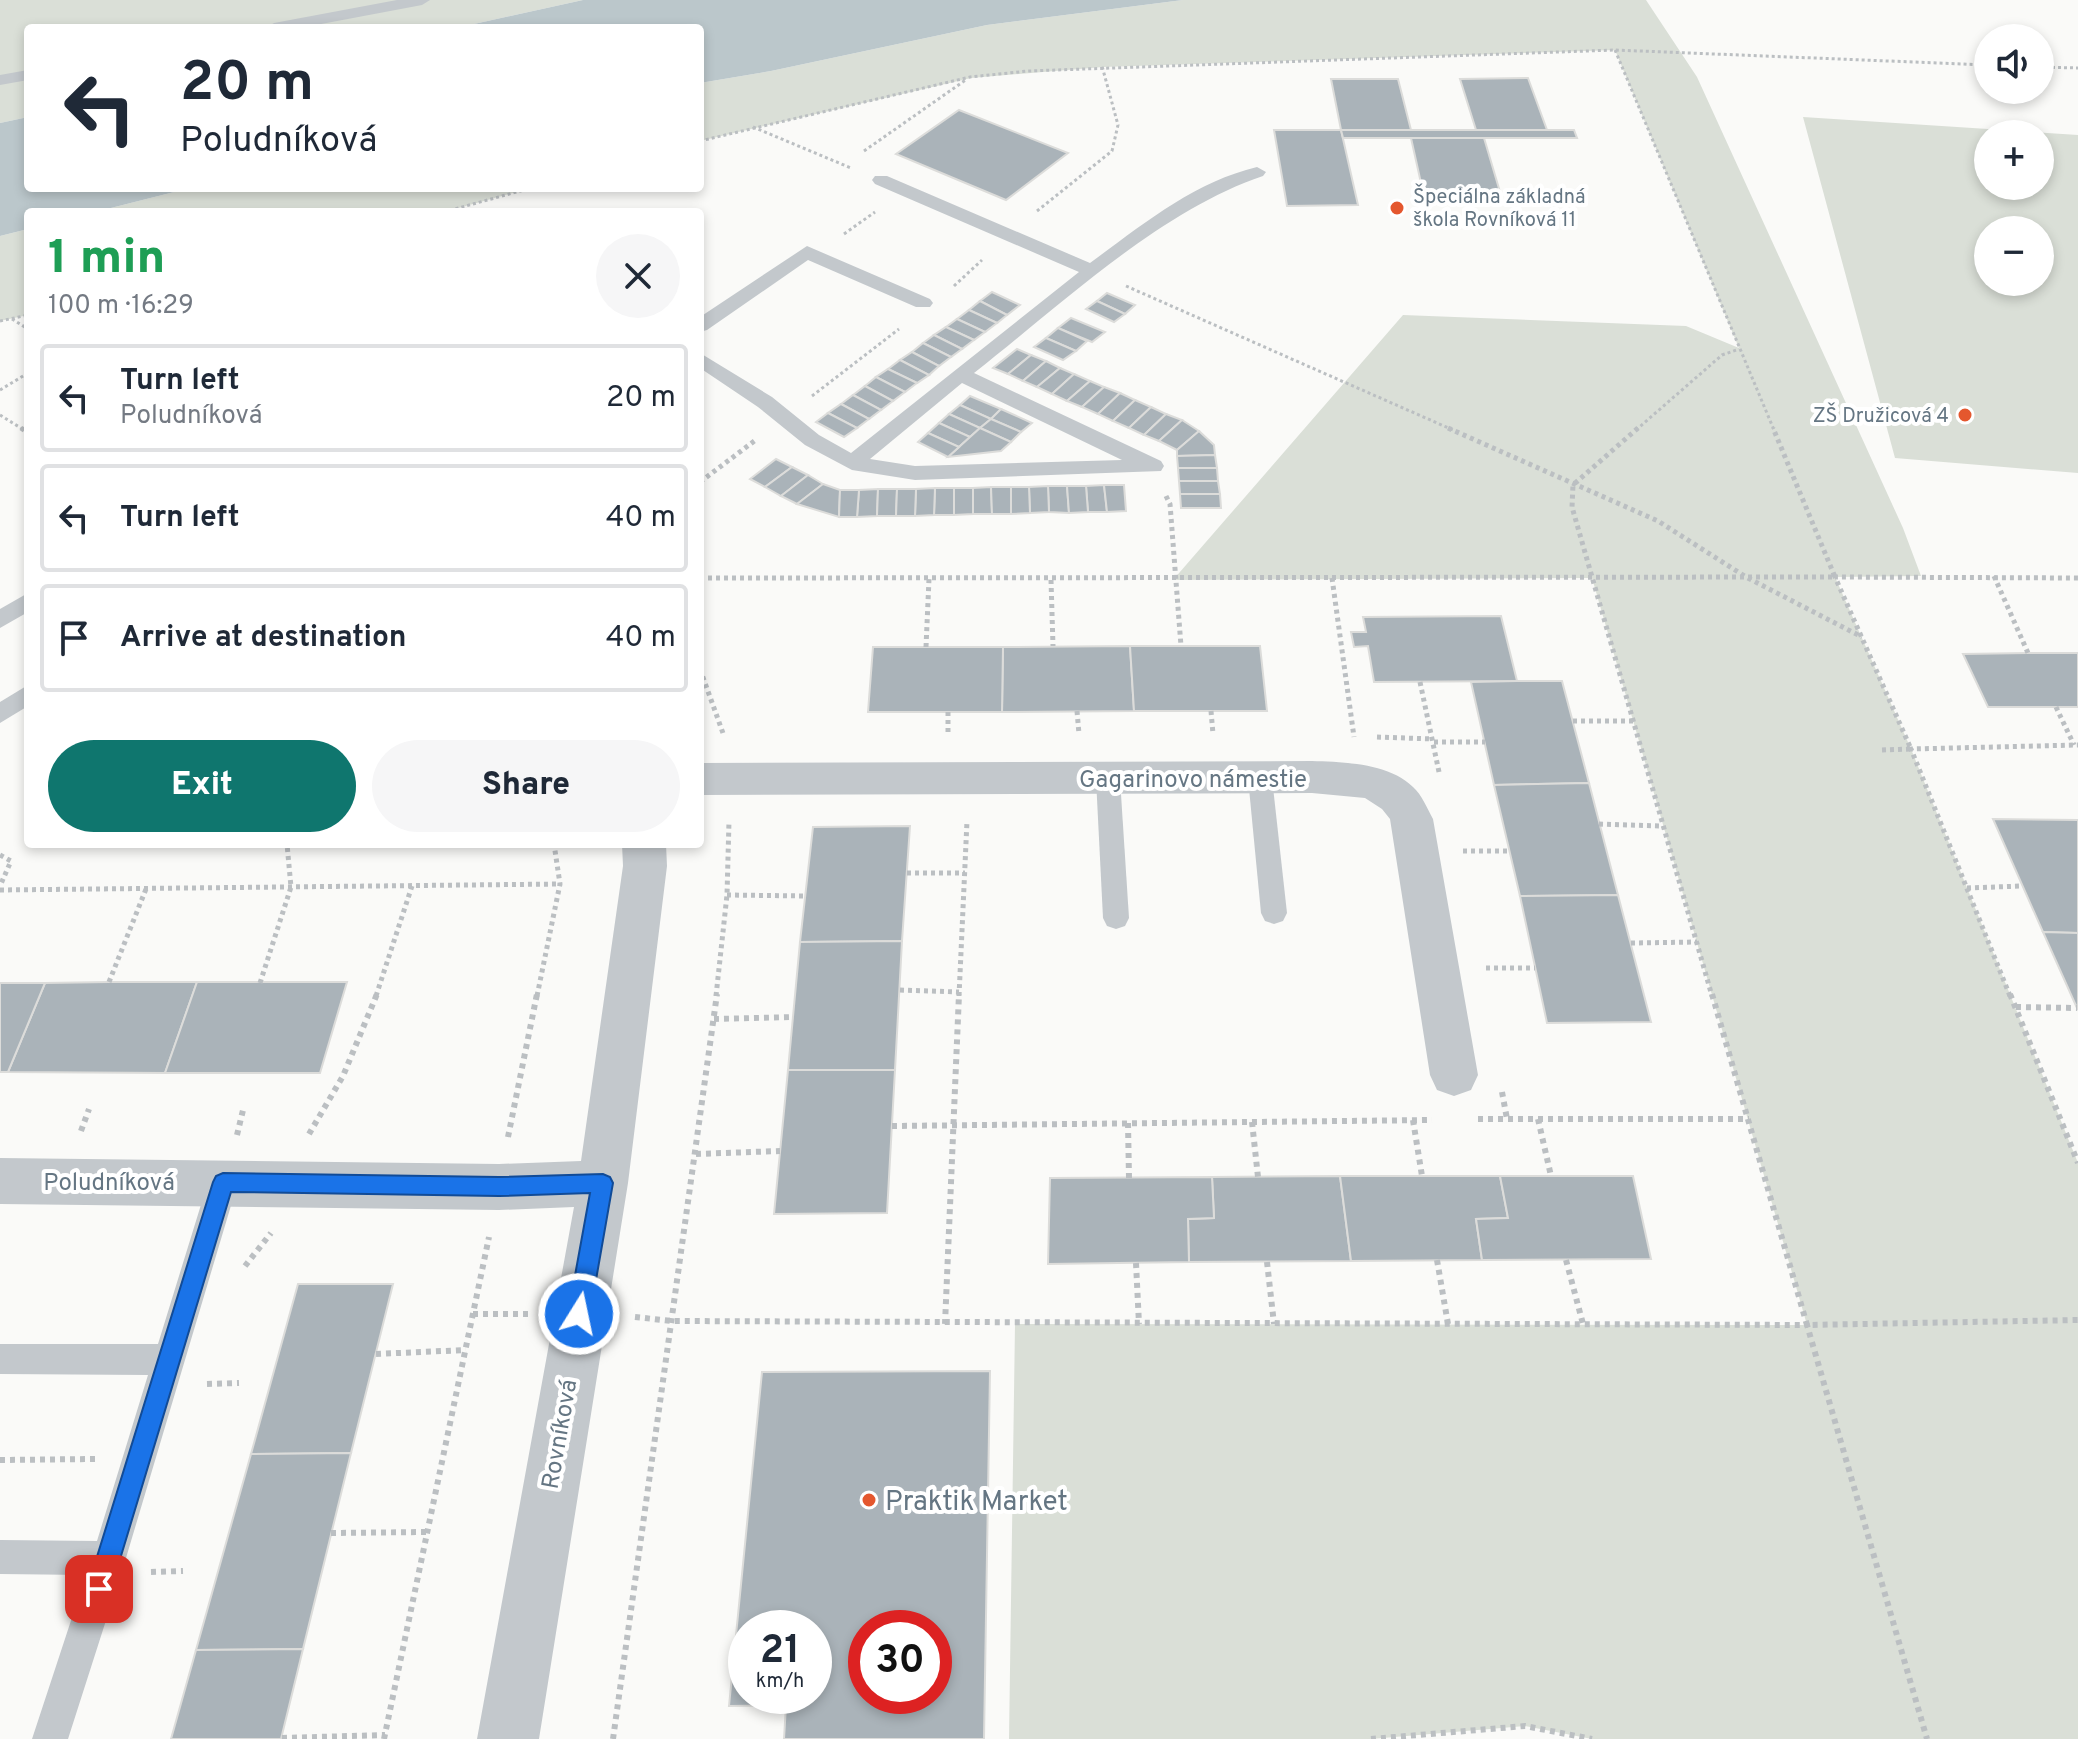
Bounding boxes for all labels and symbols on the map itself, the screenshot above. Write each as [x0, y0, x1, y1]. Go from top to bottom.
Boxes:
place label: Špeciálna základná škola Rovníková 11 [1413, 183, 1585, 234]
marker: Špeciálna základná škola Rovníková 11 [1388, 199, 1406, 217]
place label: ZŠ Družicová 4 [1813, 402, 1949, 430]
marker: ZŠ Družicová 4 [1956, 406, 1974, 424]
street label: Gagarinovo námestie [1079, 766, 1307, 796]
street label: Poludníková [43, 1169, 175, 1199]
position arrow [537, 1272, 621, 1356]
street label: Rovníková [537, 1377, 585, 1492]
place label: Praktik Market [885, 1485, 1068, 1521]
marker: Praktik Market [860, 1491, 878, 1509]
pin [65, 1555, 133, 1623]
speed limit sign: 30 [848, 1610, 952, 1714]

